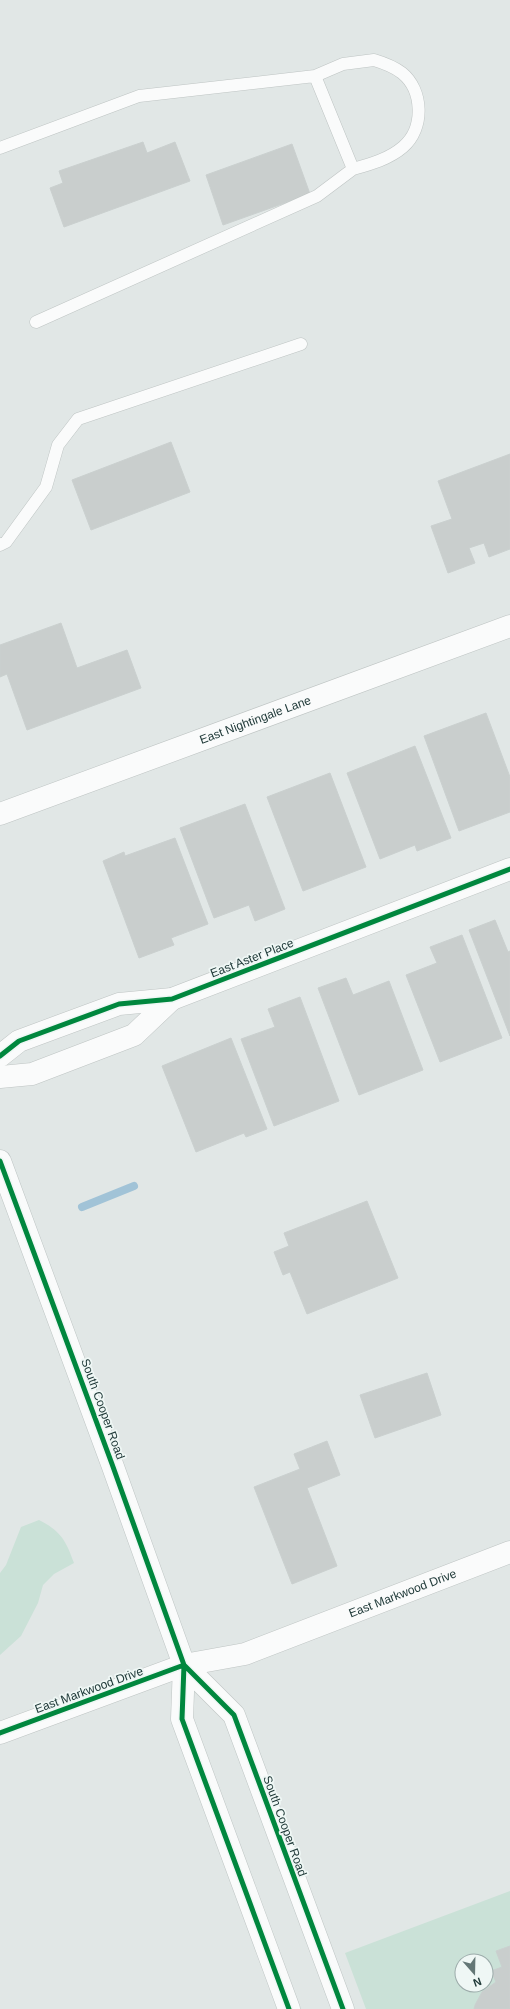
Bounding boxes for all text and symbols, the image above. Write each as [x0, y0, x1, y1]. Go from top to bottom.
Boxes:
street label: East Nightingale Lane [198, 693, 313, 747]
street label: East Aster Place [208, 936, 296, 980]
street label: South Cooper Road [78, 1357, 128, 1461]
street label: East Markwood Drive [347, 1566, 459, 1620]
street label: East Markwood Drive [33, 1664, 145, 1716]
street label: South Cooper Road [260, 1774, 310, 1878]
north arrow [454, 1953, 494, 1993]
text: N [472, 1975, 483, 1989]

